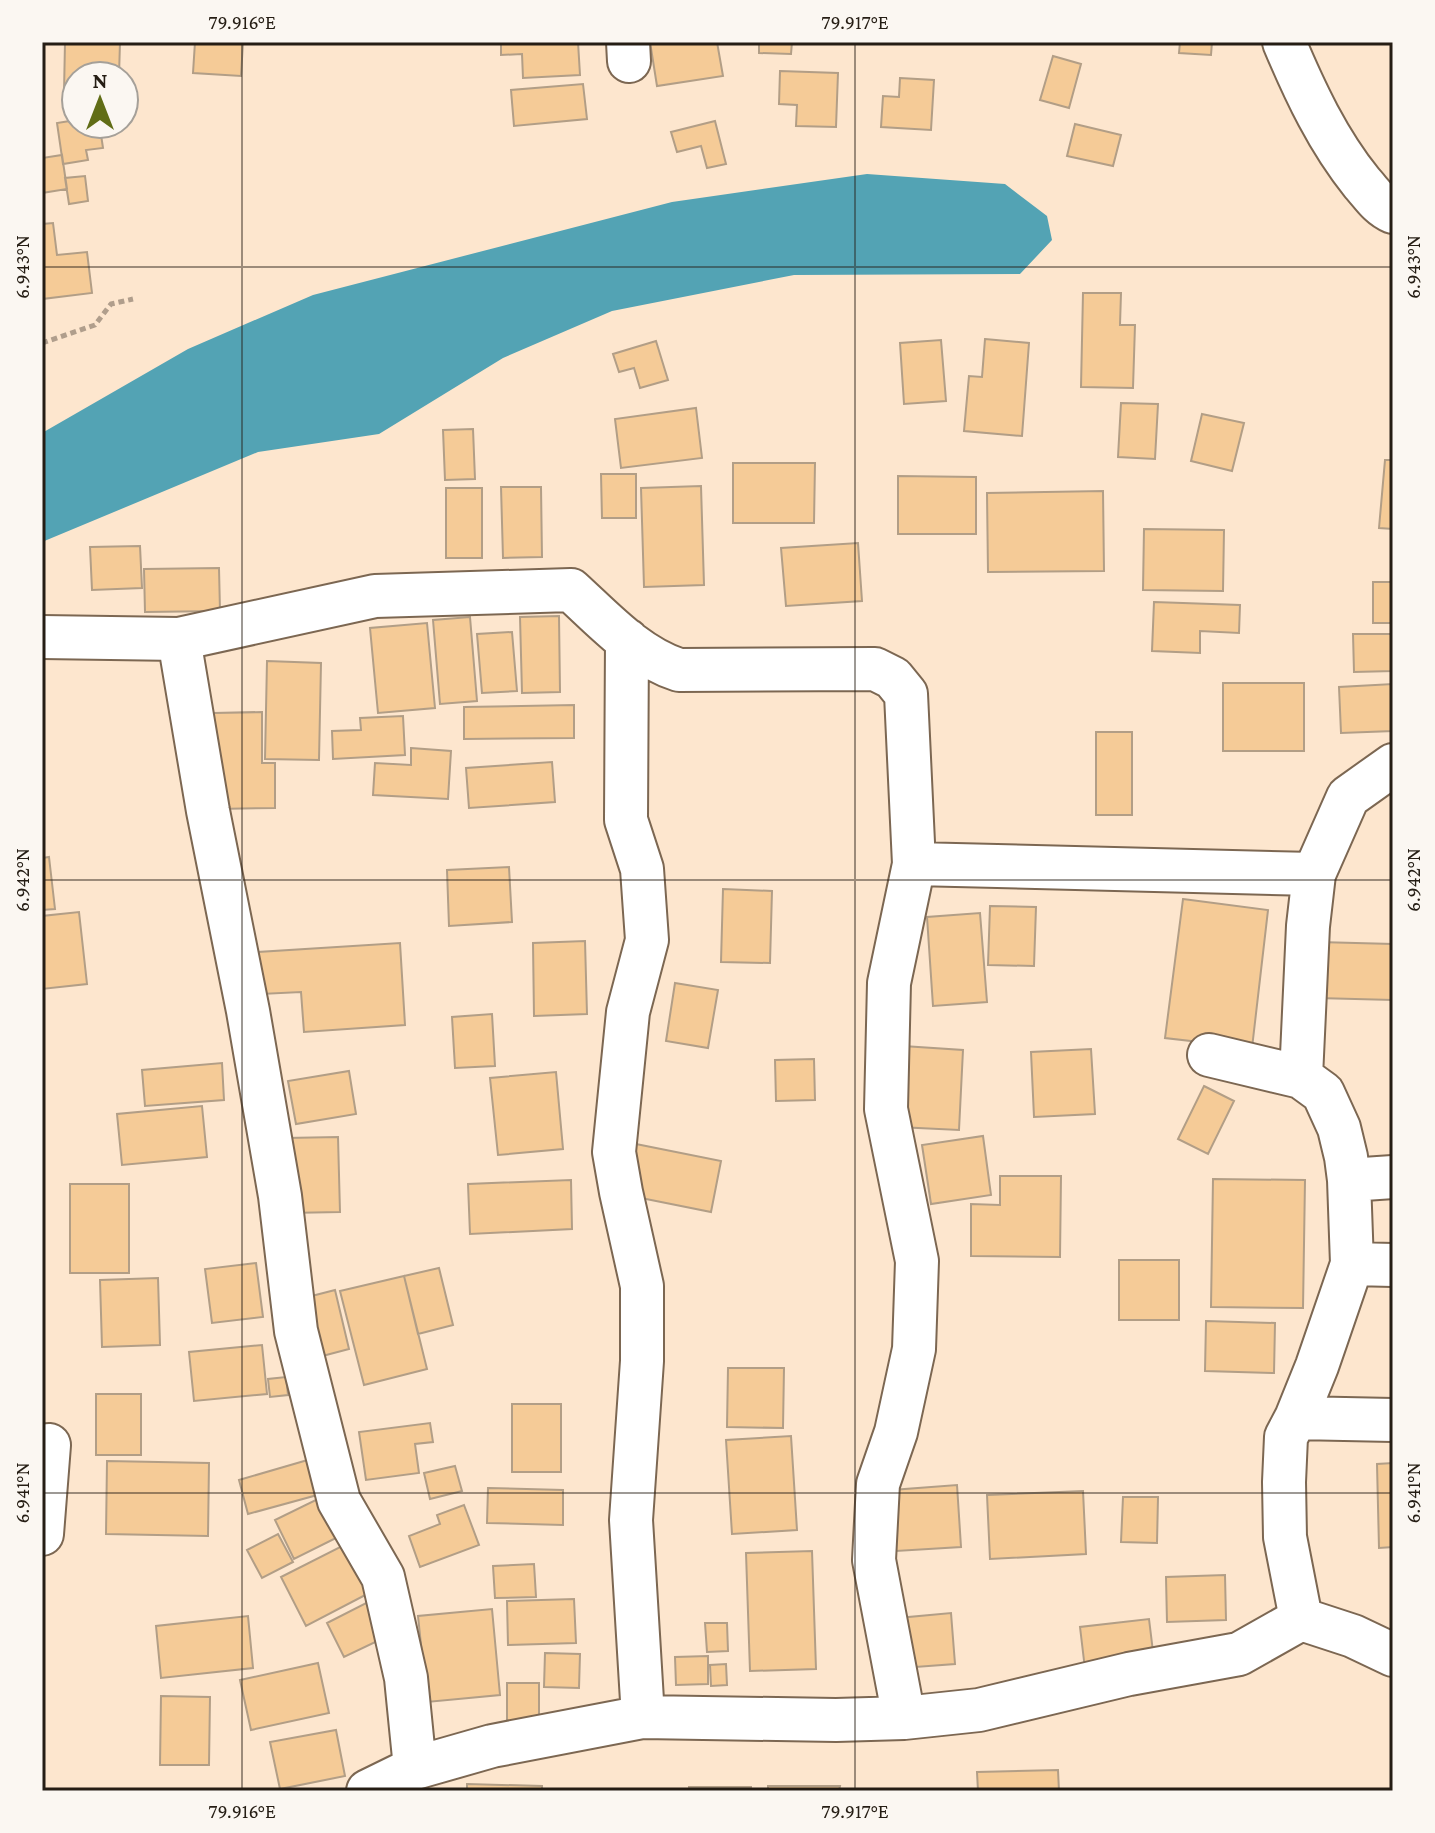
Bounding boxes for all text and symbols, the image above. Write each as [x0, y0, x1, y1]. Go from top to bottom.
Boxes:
text: 79.916°E [208, 11, 276, 33]
text: 79.917°E [821, 11, 889, 33]
north arrow [60, 60, 140, 140]
text: N [93, 68, 108, 93]
text: 6.943°N [11, 235, 33, 299]
text: 6.943°N [1402, 235, 1424, 299]
text: 6.942°N [11, 848, 33, 912]
text: 6.942°N [1402, 848, 1424, 912]
text: 6.941°N [11, 1462, 33, 1524]
text: 6.941°N [1402, 1462, 1424, 1524]
text: 79.916°E [208, 1800, 276, 1822]
text: 79.917°E [821, 1800, 889, 1822]

